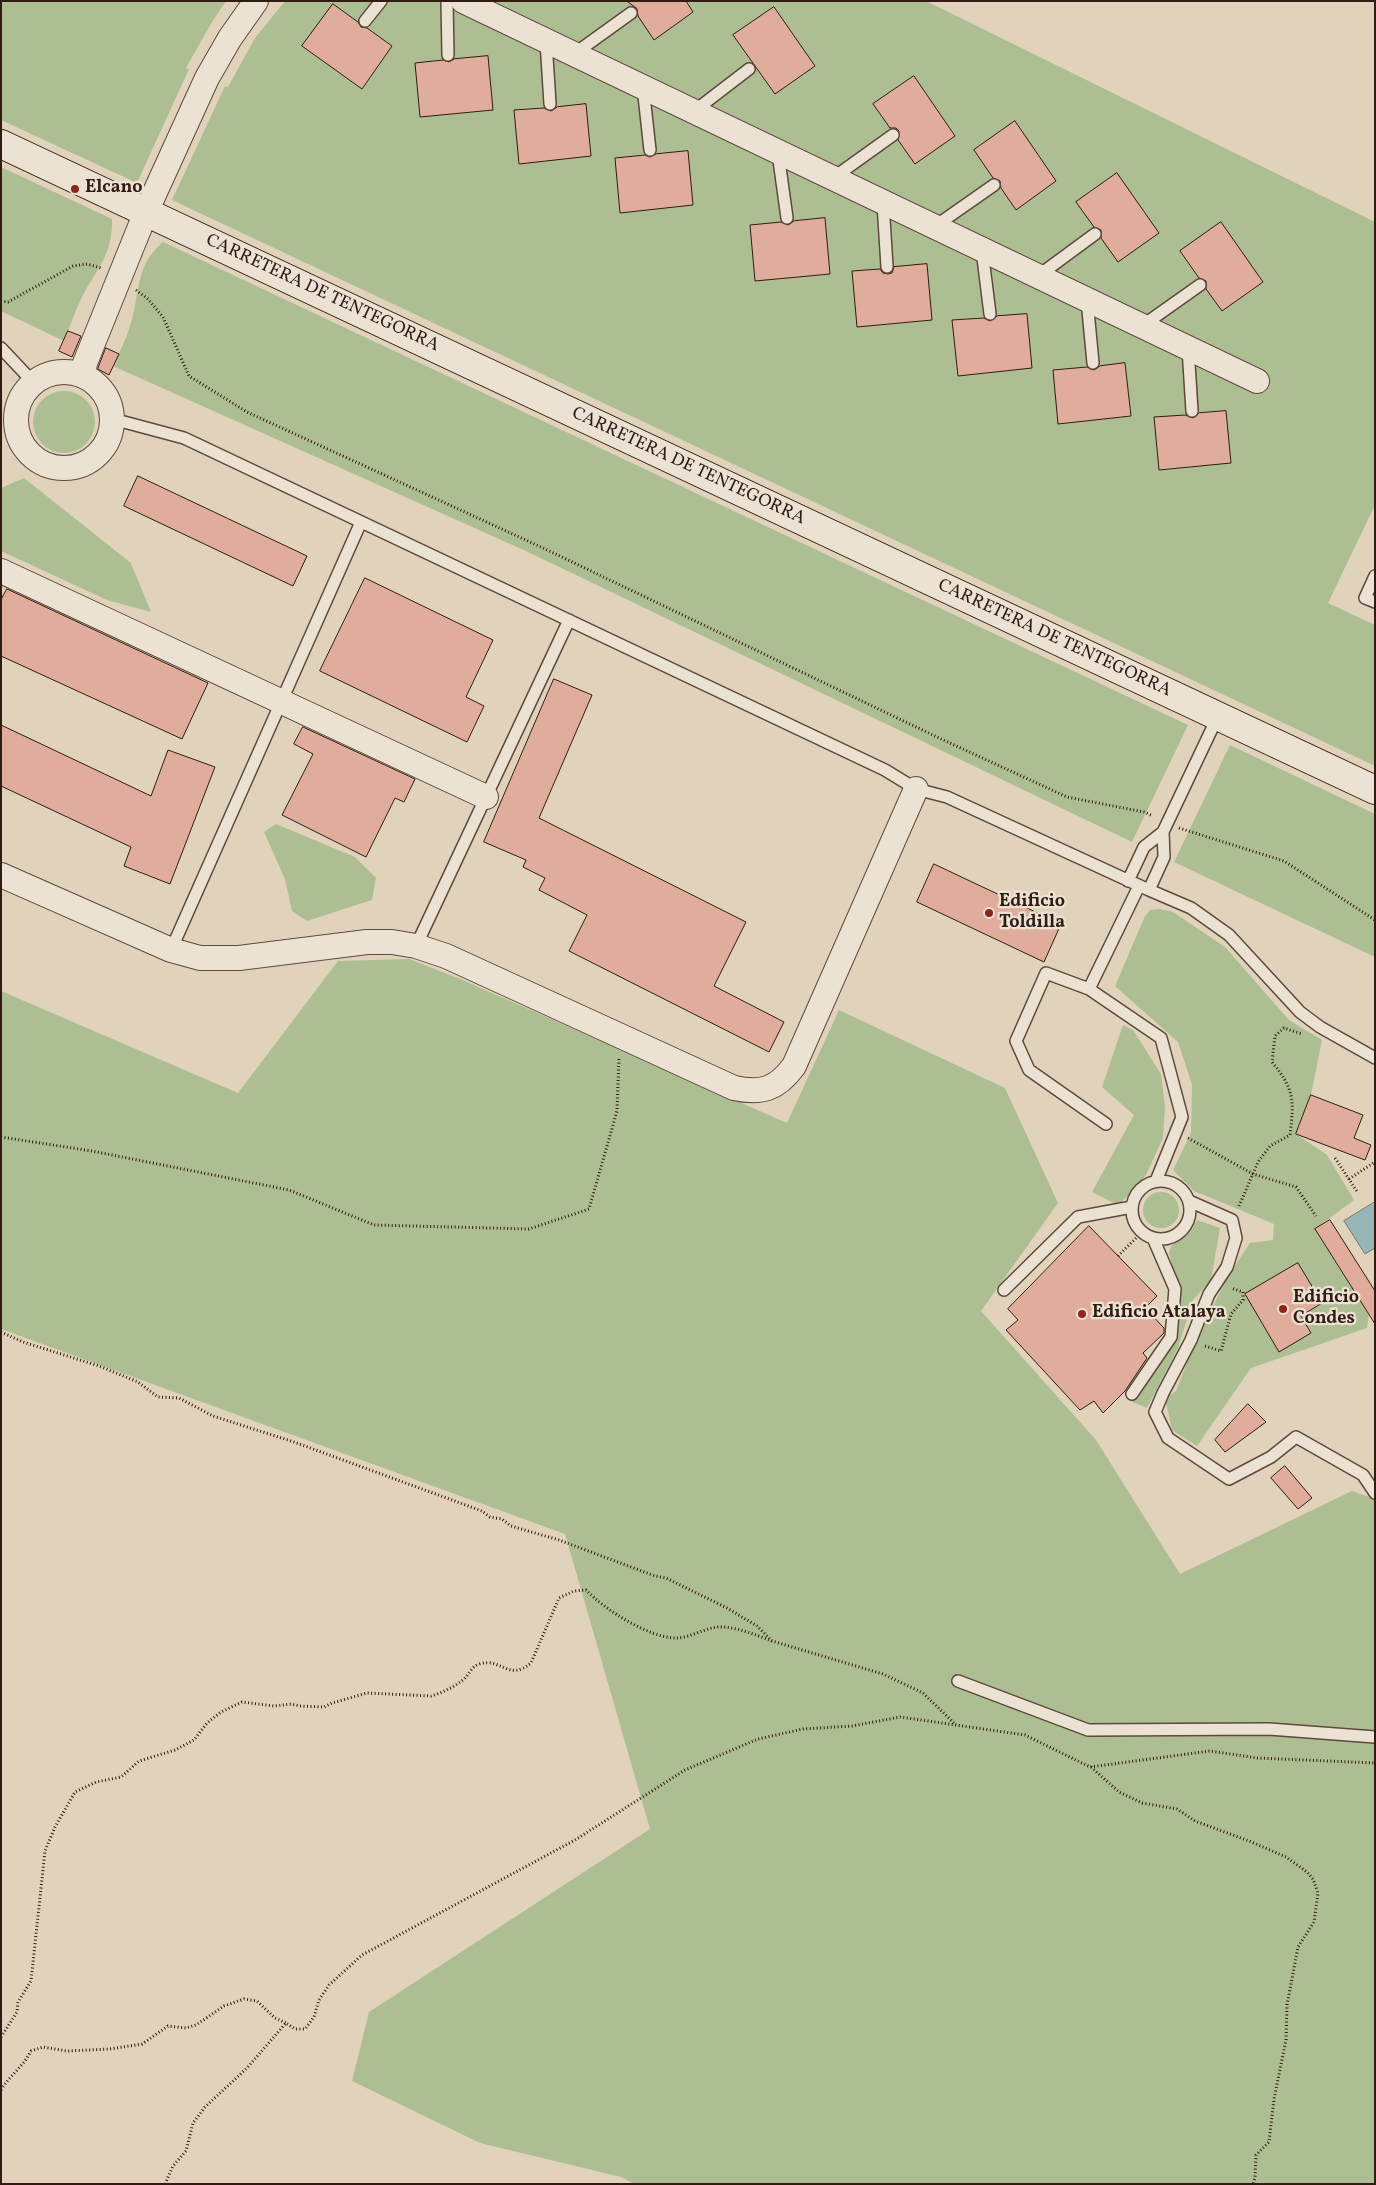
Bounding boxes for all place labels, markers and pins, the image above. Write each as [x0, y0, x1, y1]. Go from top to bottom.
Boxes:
place label: Elcano [85, 178, 142, 200]
marker: Elcano [69, 183, 81, 195]
place label: Edificio Toldilla [999, 892, 1065, 934]
marker: Edificio Toldilla [983, 907, 995, 919]
place label: Edificio Condes [1293, 1288, 1359, 1330]
place label: Edificio Atalaya [1092, 1303, 1226, 1325]
marker: Edificio Condes [1277, 1303, 1289, 1315]
marker: Edificio Atalaya [1076, 1308, 1088, 1320]

